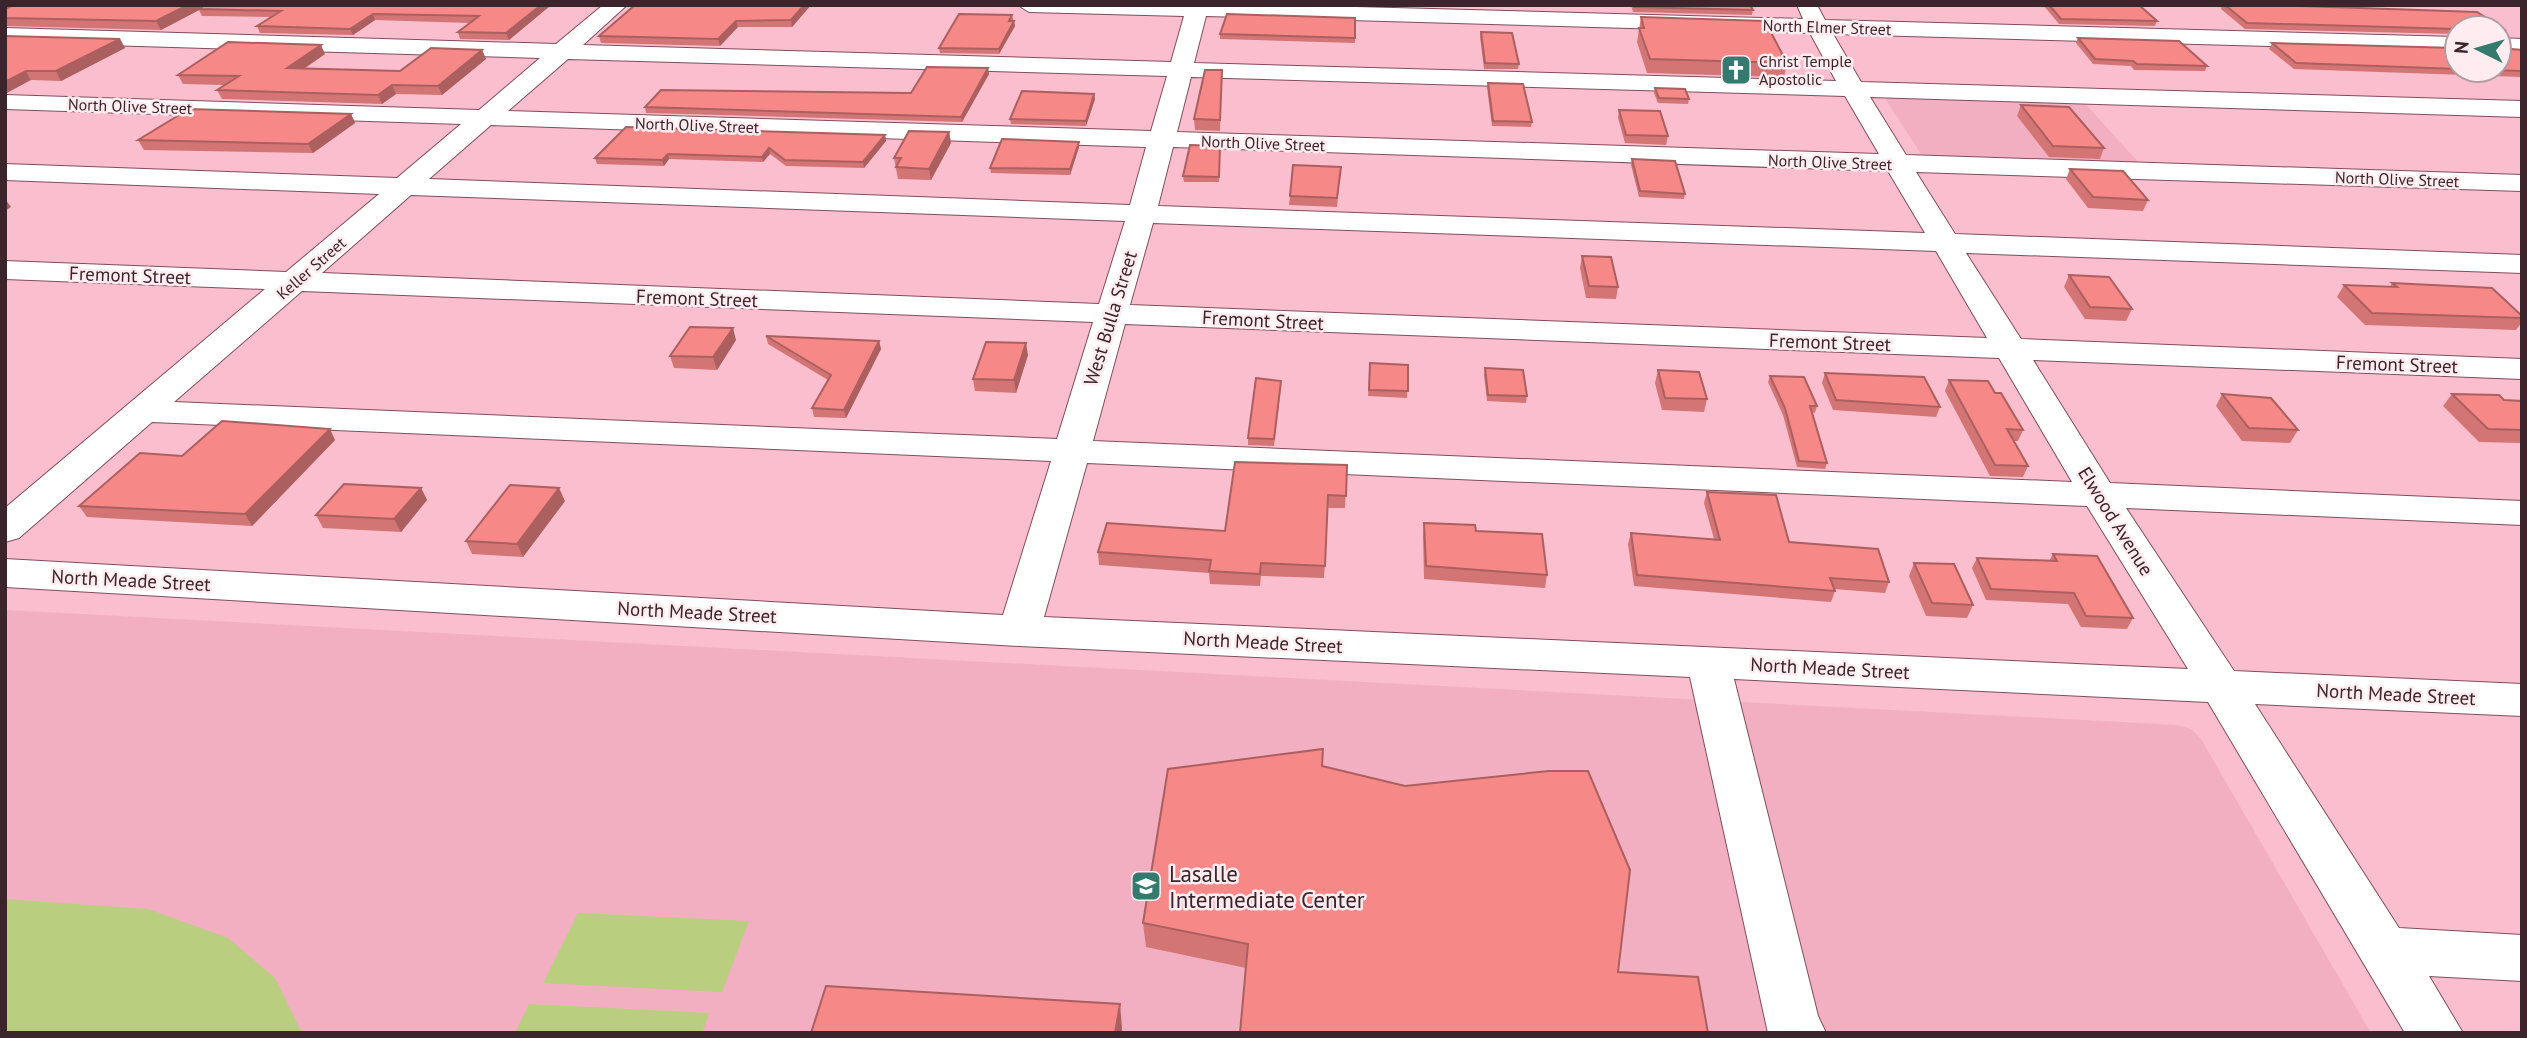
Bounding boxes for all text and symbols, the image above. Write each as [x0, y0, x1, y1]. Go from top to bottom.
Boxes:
north arrow [2443, 14, 2513, 84]
street label: North Elmer Street [1762, 15, 1892, 39]
text: N [2449, 40, 2474, 55]
place label: Christ Temple Apostolic [1759, 51, 1852, 89]
church icon: Christ Temple Apostolic [1719, 53, 1753, 87]
street label: North Olive Street [67, 94, 193, 118]
street label: North Olive Street [634, 113, 760, 137]
street label: North Olive Street [1200, 131, 1326, 155]
street label: North Olive Street [1767, 150, 1893, 174]
street label: North Olive Street [2334, 167, 2460, 191]
street label: Keller Street [272, 232, 350, 303]
street label: West Bulla Street [1078, 247, 1142, 388]
street label: Fremont Street [69, 261, 192, 289]
street label: Fremont Street [636, 284, 759, 312]
street label: Fremont Street [1201, 305, 1325, 335]
street label: Fremont Street [1769, 328, 1892, 356]
street label: Fremont Street [2336, 350, 2459, 378]
street label: Elwood Avenue [2073, 462, 2159, 580]
street label: North Meade Street [51, 564, 212, 596]
street label: North Meade Street [617, 596, 778, 628]
street label: North Meade Street [1183, 626, 1344, 658]
street label: North Meade Street [1750, 652, 1911, 684]
street label: North Meade Street [2316, 678, 2477, 710]
place label: Lasalle Intermediate Center [1169, 859, 1365, 914]
school or university icon: Lasalle Intermediate Center [1129, 869, 1163, 903]

